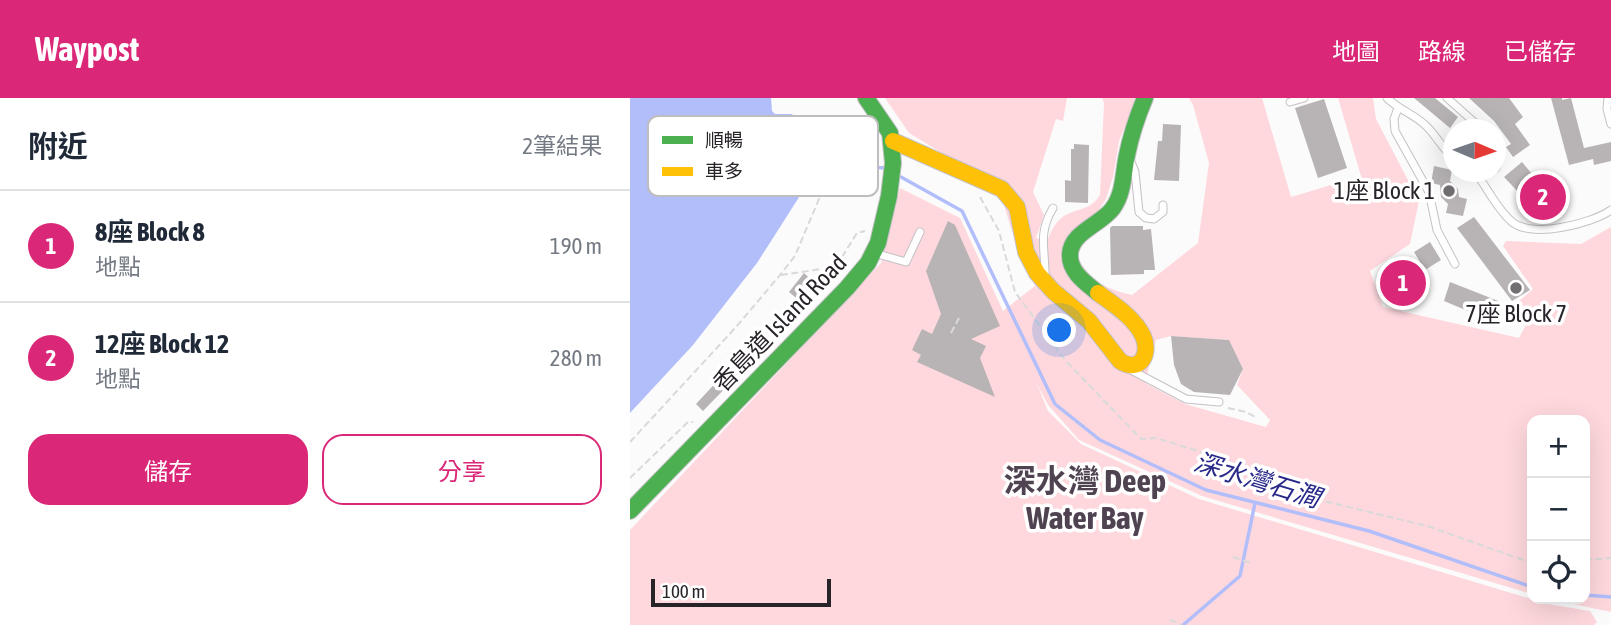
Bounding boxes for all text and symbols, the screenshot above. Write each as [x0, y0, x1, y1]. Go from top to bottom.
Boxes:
text: Waypost [35, 30, 139, 68]
text: 地圖 [1332, 38, 1380, 65]
text: 路線 [1418, 38, 1466, 65]
text: 已儲存 [1504, 38, 1576, 65]
legend [648, 116, 878, 196]
north arrow [1443, 119, 1506, 182]
text: 附近 [28, 129, 88, 163]
text: 順暢 [705, 129, 743, 151]
text: 2筆結果 [522, 133, 602, 159]
text: 車多 [705, 160, 743, 182]
pin: 2 [1520, 171, 1566, 223]
place label: 1座 Block 1 [1334, 177, 1435, 204]
marker: 1座 Block 1 [1441, 183, 1457, 199]
text: 8座 Block 8 [95, 217, 205, 247]
text: 1 [46, 233, 56, 259]
text: 190 m [550, 233, 602, 259]
street label: 香島道 Island Road [708, 249, 852, 397]
text: 地點 [95, 254, 141, 280]
pin: 1 [1380, 257, 1426, 309]
marker: 7座 Block 7 [1508, 280, 1524, 296]
place label: 7座 Block 7 [1465, 300, 1567, 327]
your location [1042, 313, 1076, 347]
text: 12座 Block 12 [95, 329, 229, 359]
text: 2 [46, 345, 56, 371]
text: 280 m [550, 345, 602, 371]
text: 地點 [95, 366, 141, 392]
map controls [1527, 415, 1590, 604]
button: + [1527, 415, 1590, 478]
button: 儲存 [28, 434, 308, 505]
button: 分享 [322, 434, 602, 505]
water label: 深水灣石澗 [1190, 447, 1327, 515]
district label: 深水灣 Deep Water Bay [1004, 462, 1166, 536]
button: − [1527, 478, 1590, 541]
button: locate [1527, 541, 1590, 604]
scale bar [651, 576, 831, 608]
text: 100 m [662, 580, 705, 602]

